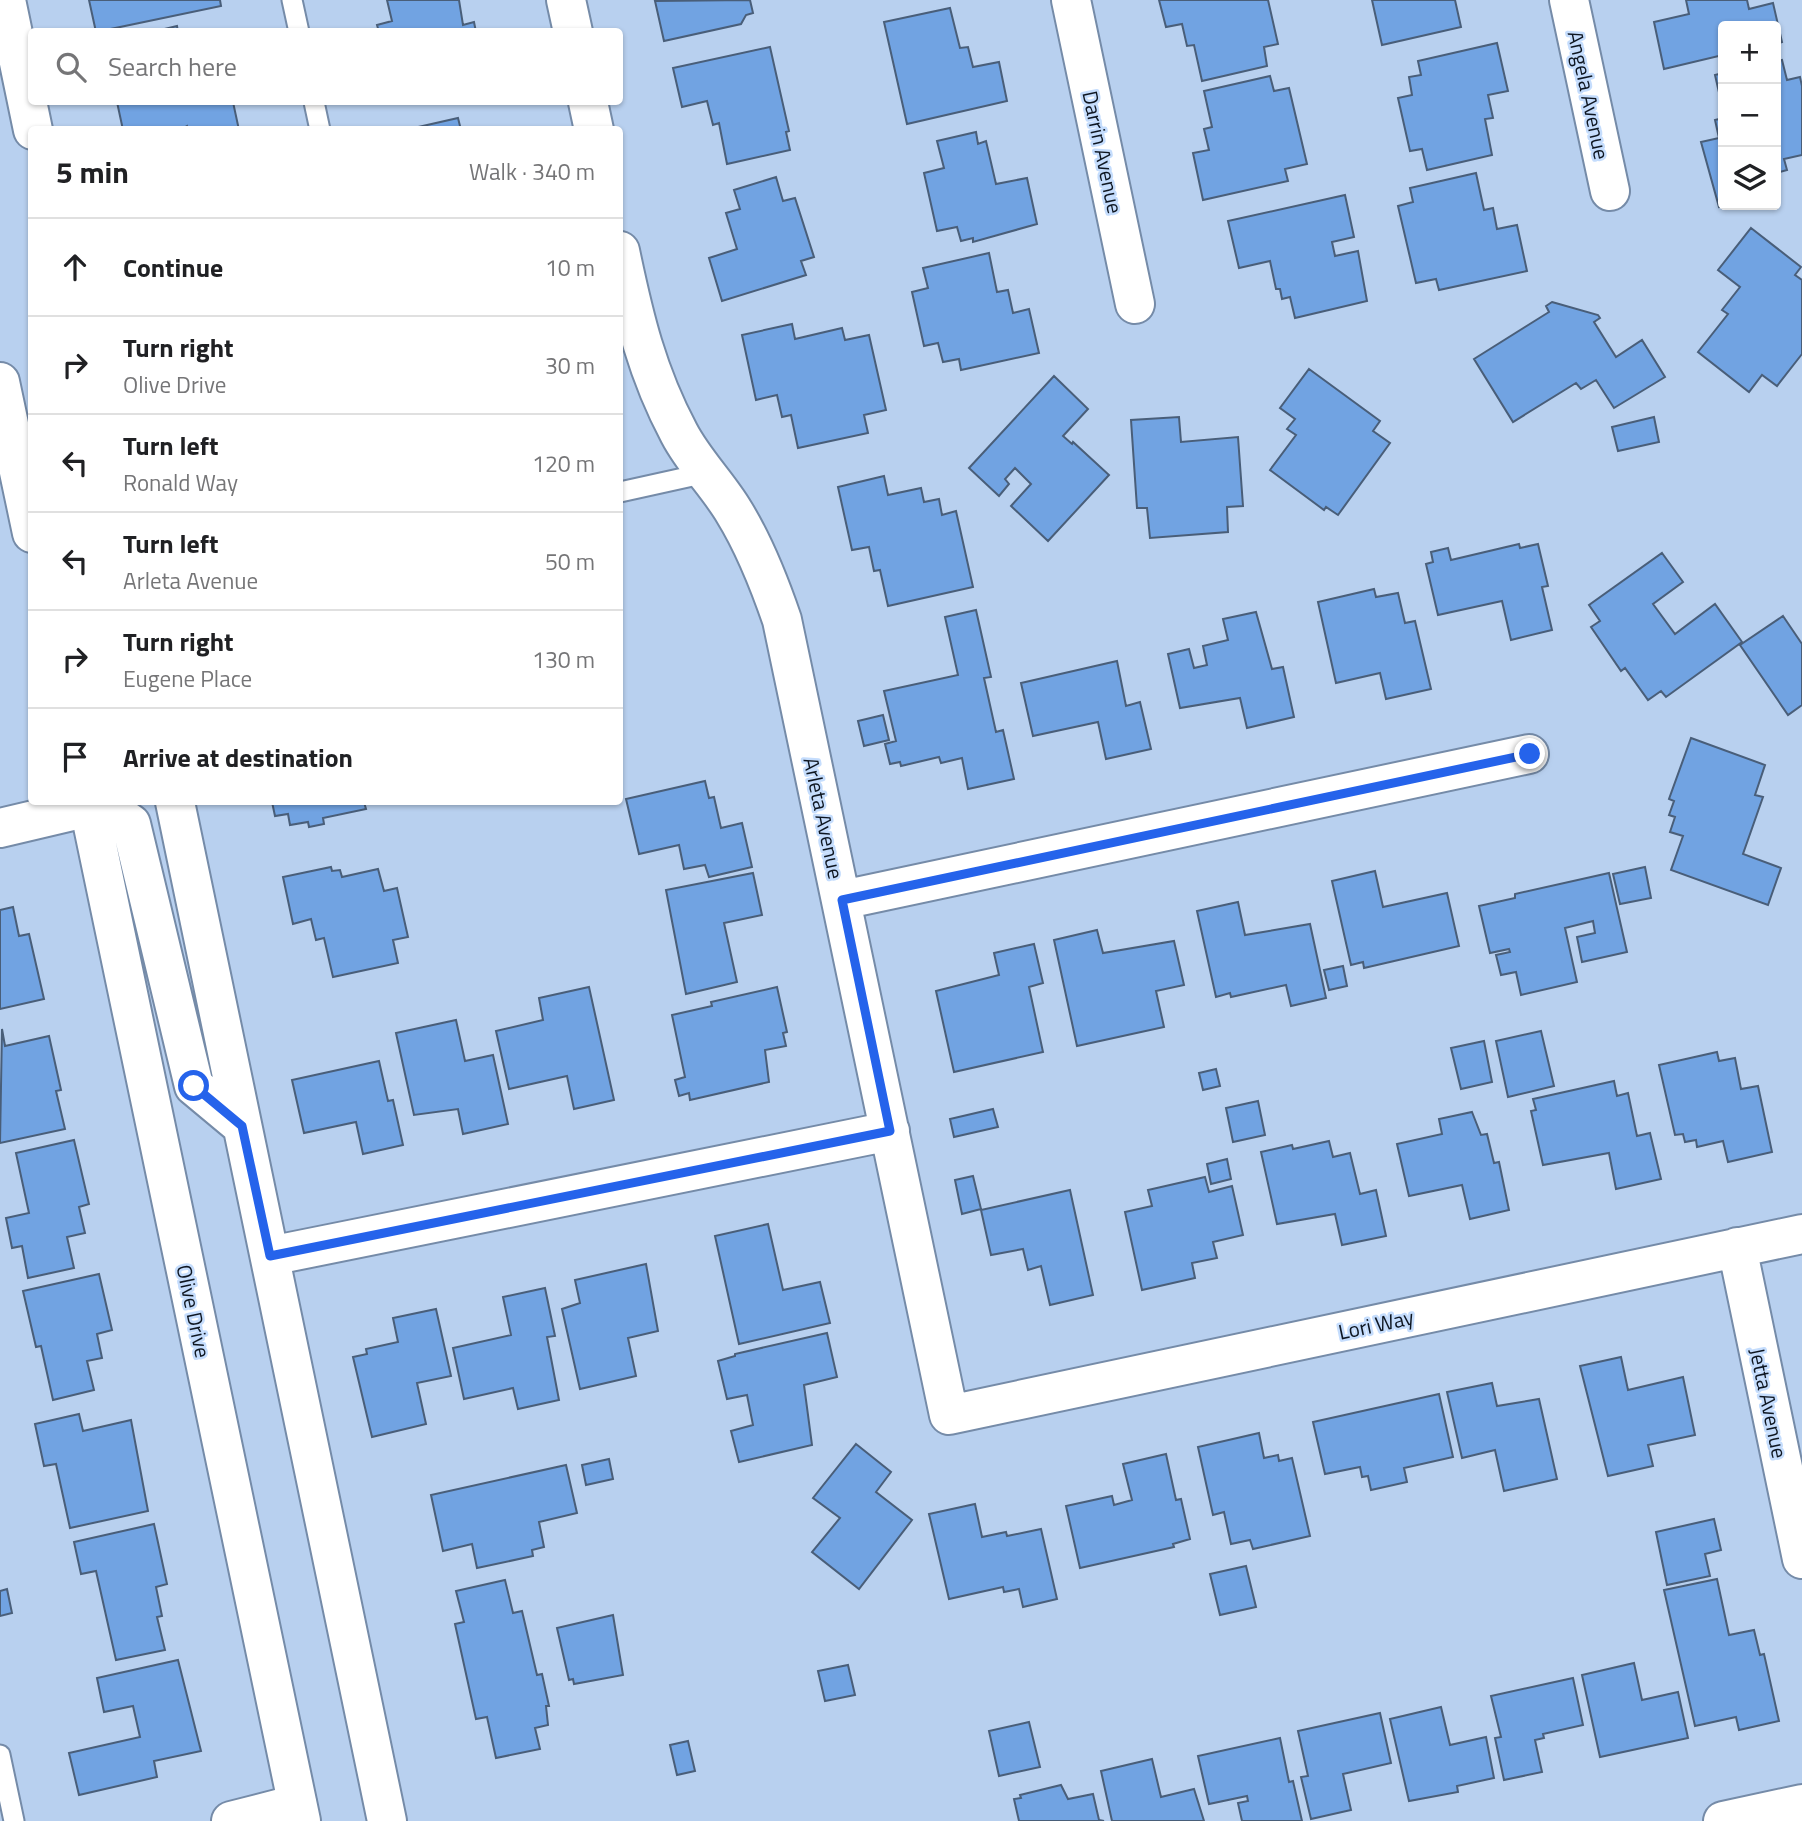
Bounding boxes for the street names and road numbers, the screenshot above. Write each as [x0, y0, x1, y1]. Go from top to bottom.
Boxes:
street label: Angela Avenue [1560, 28, 1618, 162]
street label: Darrin Avenue [1074, 88, 1132, 216]
street label: Arleta Avenue [796, 754, 852, 882]
street label: Olive Drive [169, 1262, 219, 1360]
street label: Lori Way [1335, 1300, 1417, 1348]
street label: Jetta Avenue [1742, 1345, 1796, 1461]

